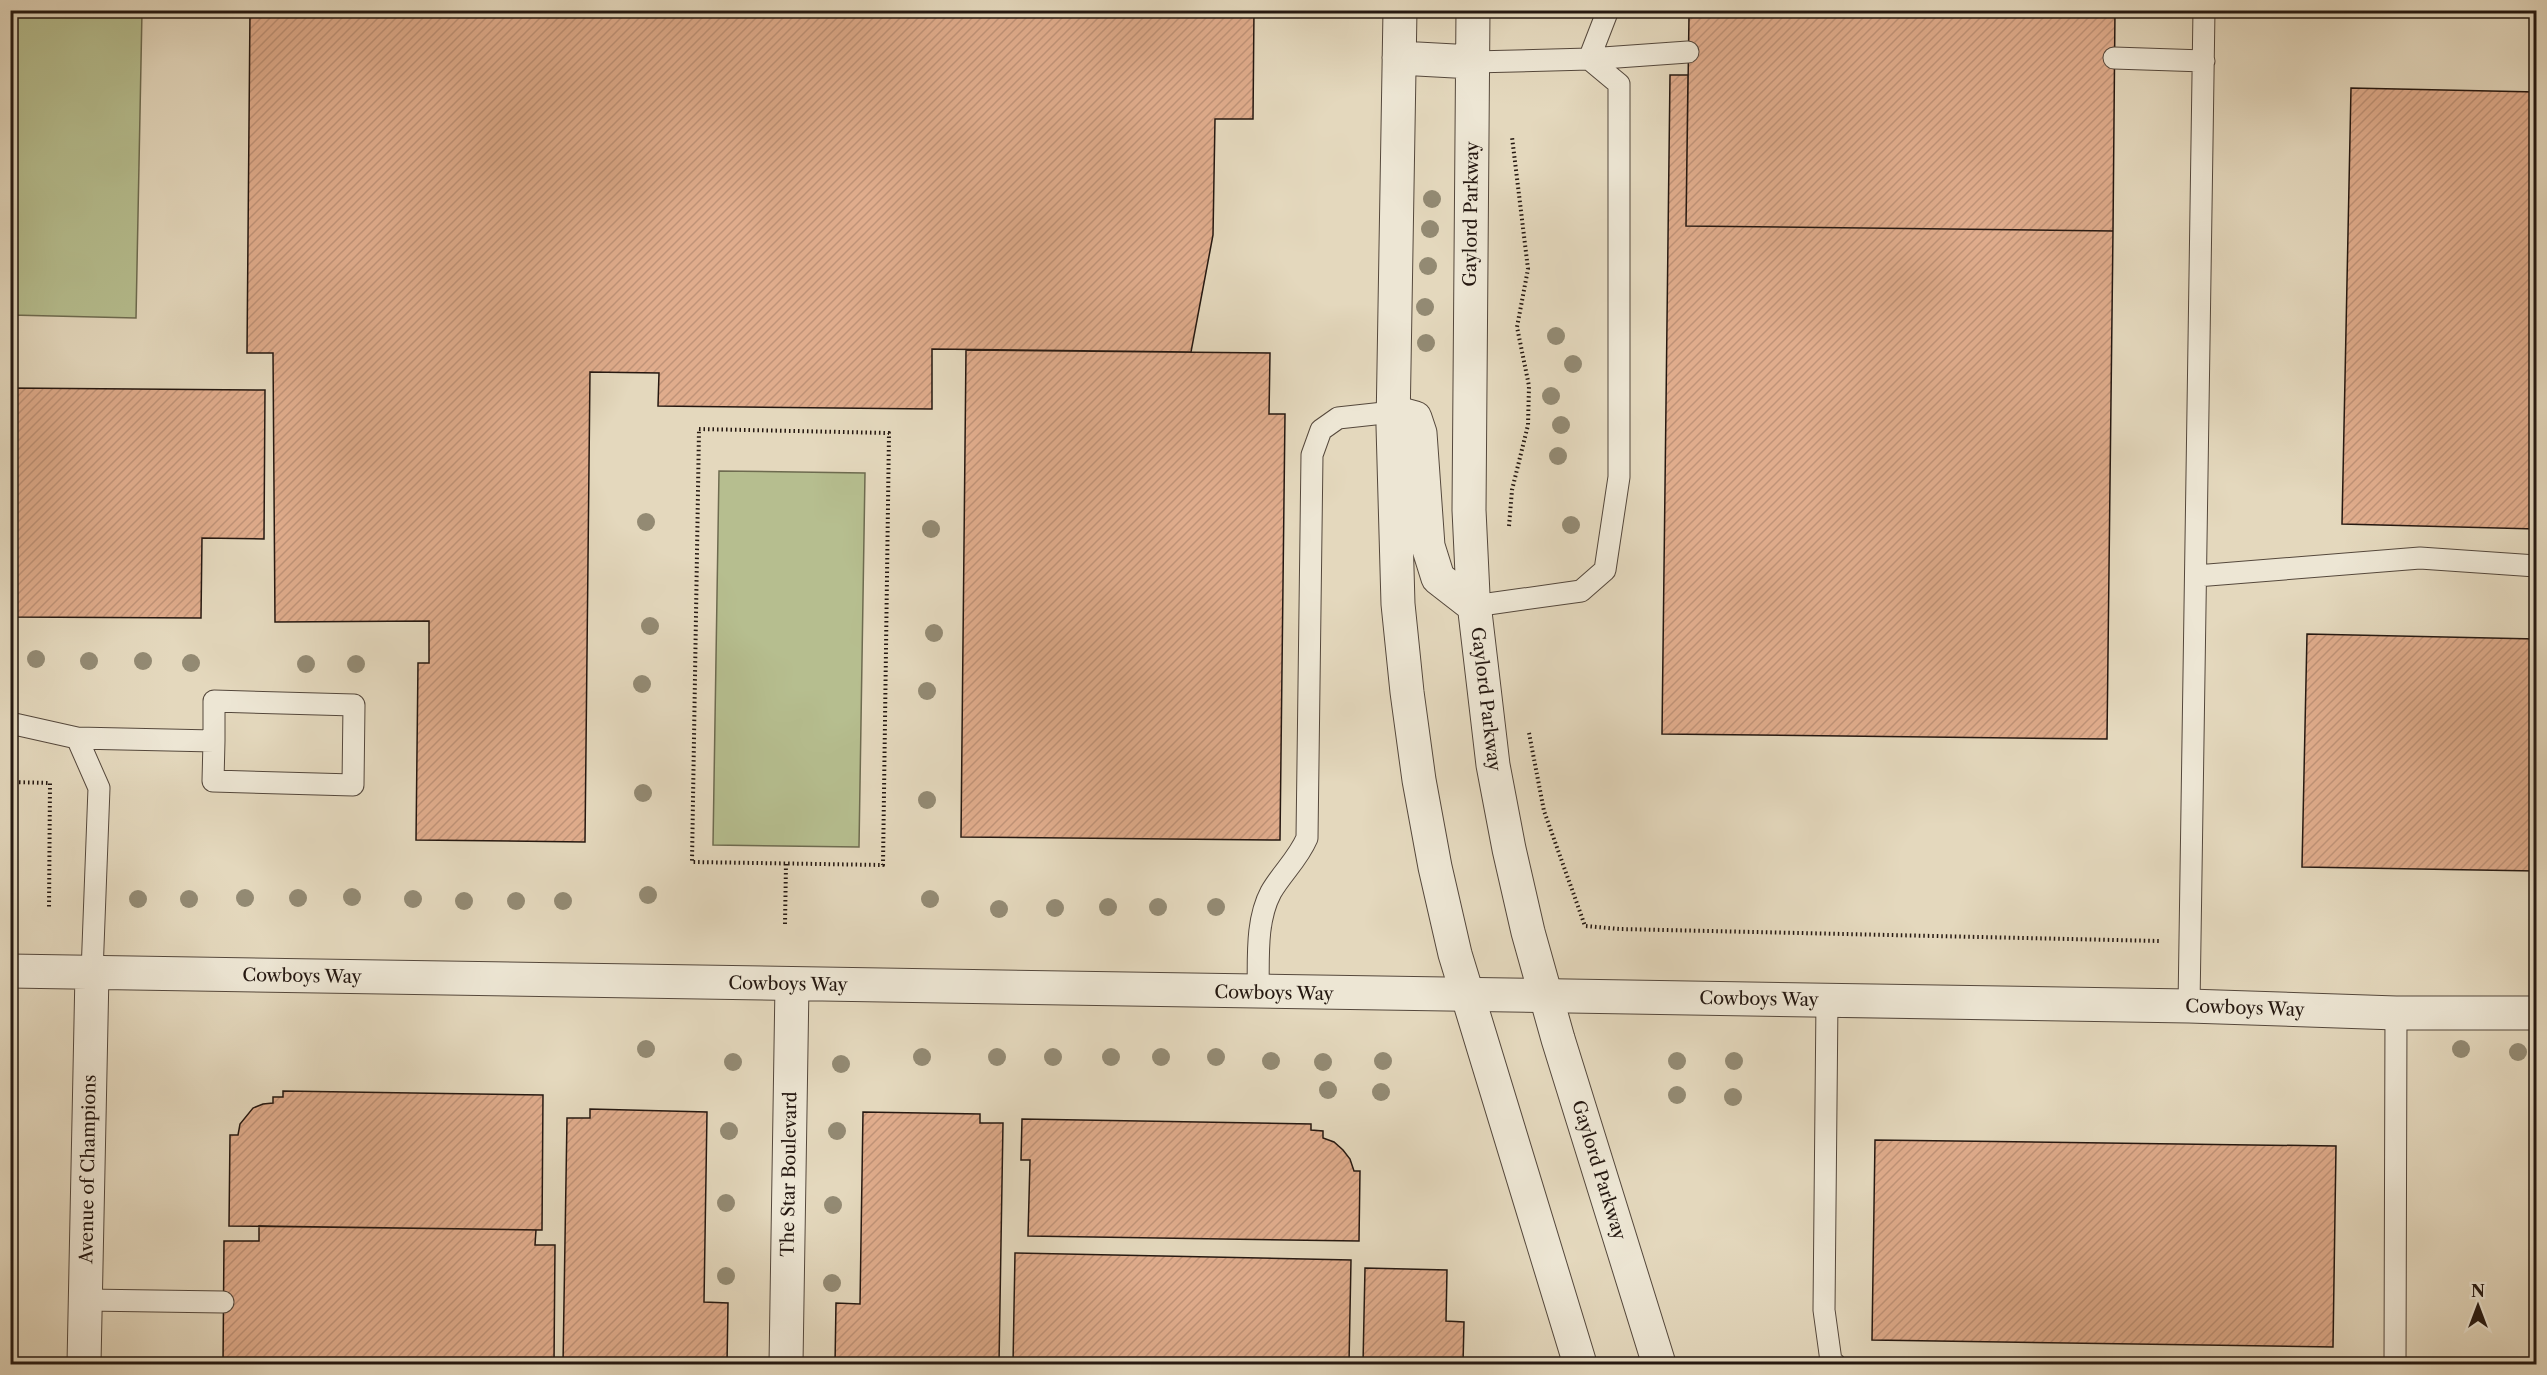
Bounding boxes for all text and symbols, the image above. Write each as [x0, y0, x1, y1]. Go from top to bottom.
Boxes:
street label: Gaylord Parkway [1459, 140, 1483, 287]
street label: Gaylord Parkway [1466, 626, 1506, 773]
street label: Cowboys Way [242, 964, 363, 988]
street label: Cowboys Way [728, 972, 849, 996]
street label: Cowboys Way [1214, 981, 1335, 1005]
street label: Cowboys Way [1699, 987, 1820, 1011]
street label: Cowboys Way [2185, 995, 2306, 1021]
street label: Avenue of Champions [75, 1074, 101, 1265]
street label: The Star Boulevard [777, 1091, 801, 1257]
street label: Gaylord Parkway [1567, 1097, 1631, 1244]
north arrow [2448, 1276, 2508, 1336]
text: N [2471, 1281, 2485, 1301]

